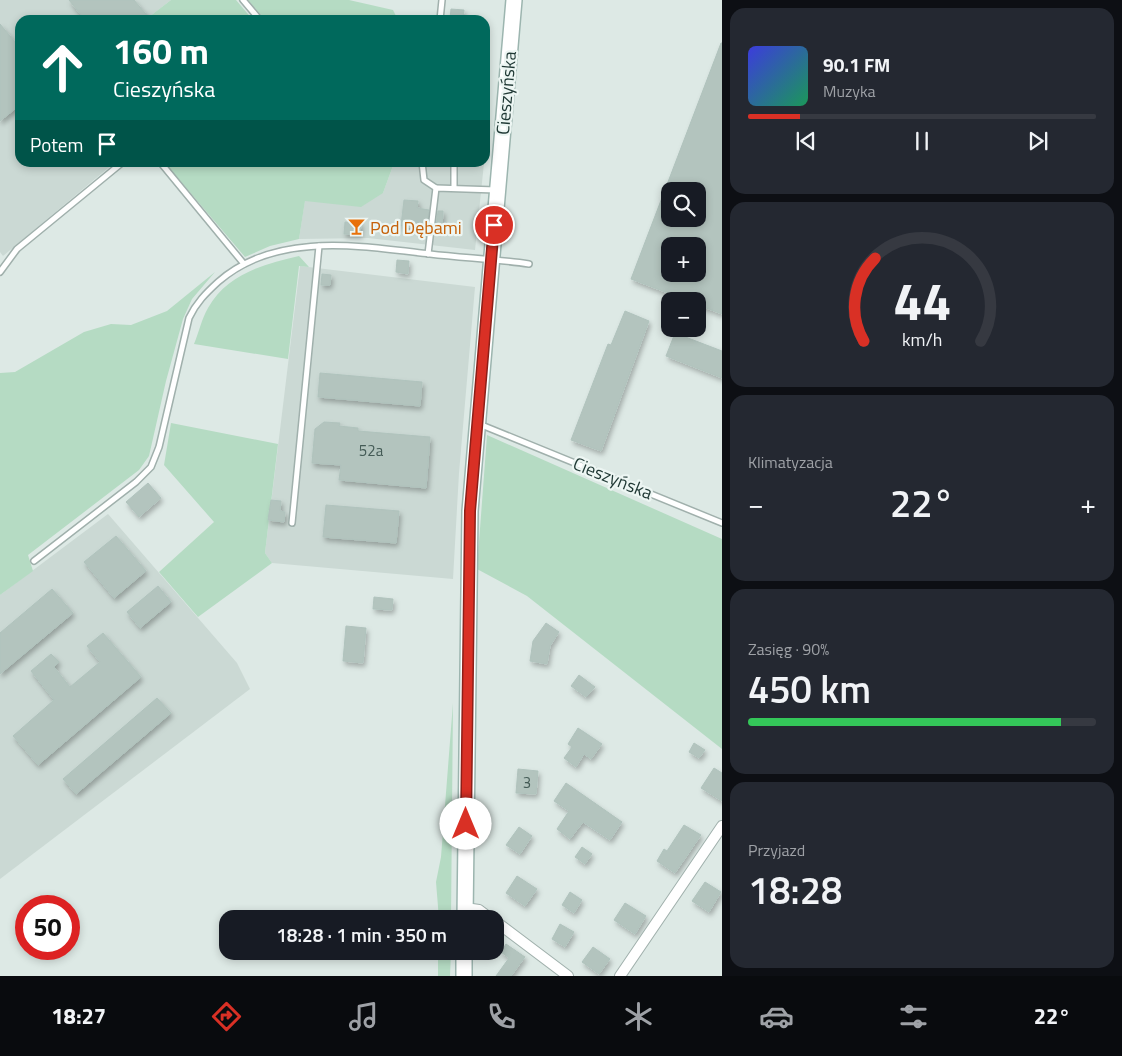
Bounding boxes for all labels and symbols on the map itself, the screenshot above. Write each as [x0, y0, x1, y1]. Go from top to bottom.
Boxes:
street label: Cieszyńska [489, 50, 523, 136]
pin [473, 204, 515, 246]
place label: Pod Dębami [370, 214, 462, 241]
bar icon: Pod Dębami [346, 217, 366, 237]
house number: 52a [359, 439, 384, 462]
street label: Cieszyńska [569, 450, 657, 506]
house number: 3 [523, 771, 531, 794]
position arrow [439, 797, 491, 849]
speed limit sign: 50 [15, 895, 80, 960]

